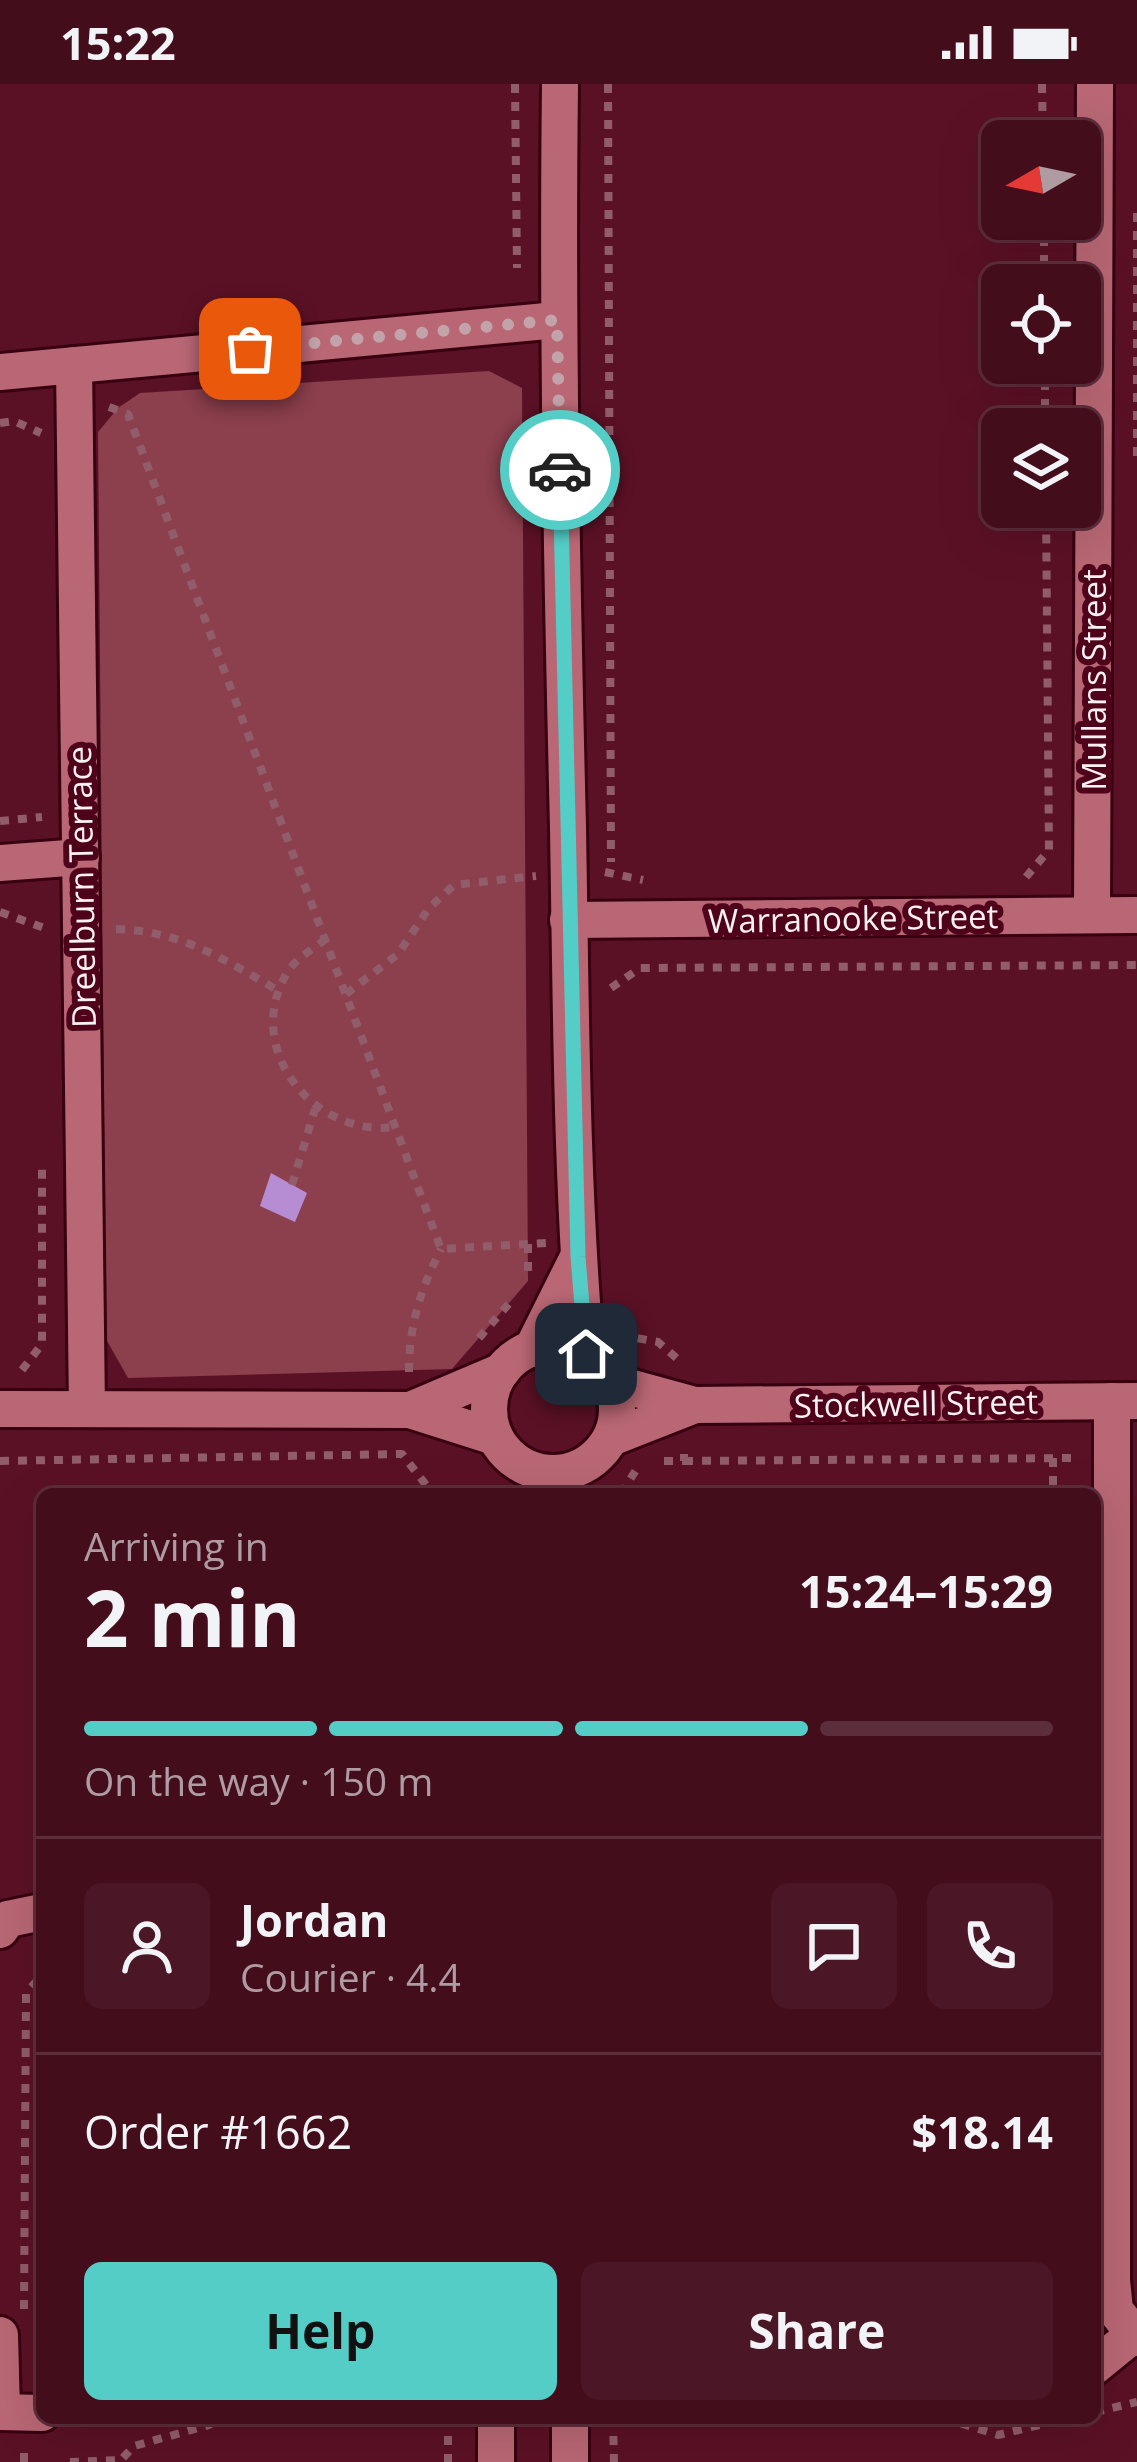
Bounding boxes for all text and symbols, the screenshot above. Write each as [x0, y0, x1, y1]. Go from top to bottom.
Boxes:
text: 15:22 [60, 12, 176, 73]
north arrow [981, 120, 1101, 240]
map controls [981, 120, 1101, 528]
button: locate [981, 264, 1101, 384]
pin [199, 298, 301, 400]
icon: bag [217, 316, 283, 382]
button: layers [981, 408, 1101, 528]
courier [500, 410, 620, 530]
icon: car [527, 437, 593, 503]
street label: Mullans Street [1071, 569, 1116, 791]
street label: Dreelburn Terrace [56, 746, 106, 1028]
street label: Warranooke Street [707, 893, 999, 943]
pin [535, 1303, 637, 1405]
icon: home [553, 1321, 619, 1387]
street label: Stockwell Street [793, 1378, 1039, 1428]
text: Arriving in [84, 1519, 269, 1572]
text: 15:24–15:29 [799, 1560, 1053, 1621]
text: 2 min [84, 1564, 301, 1670]
text: On the way · 150 m [84, 1754, 433, 1807]
button: person [84, 1883, 210, 2009]
button: chat [771, 1883, 897, 2009]
button: phone [927, 1883, 1053, 2009]
text: Jordan [240, 1889, 388, 1950]
text: Courier · 4.4 [240, 1950, 461, 2003]
text: Order #1662 [84, 2101, 352, 2162]
text: $18.14 [912, 2101, 1053, 2162]
button: Help [84, 2262, 557, 2400]
button: Share [581, 2262, 1053, 2400]

